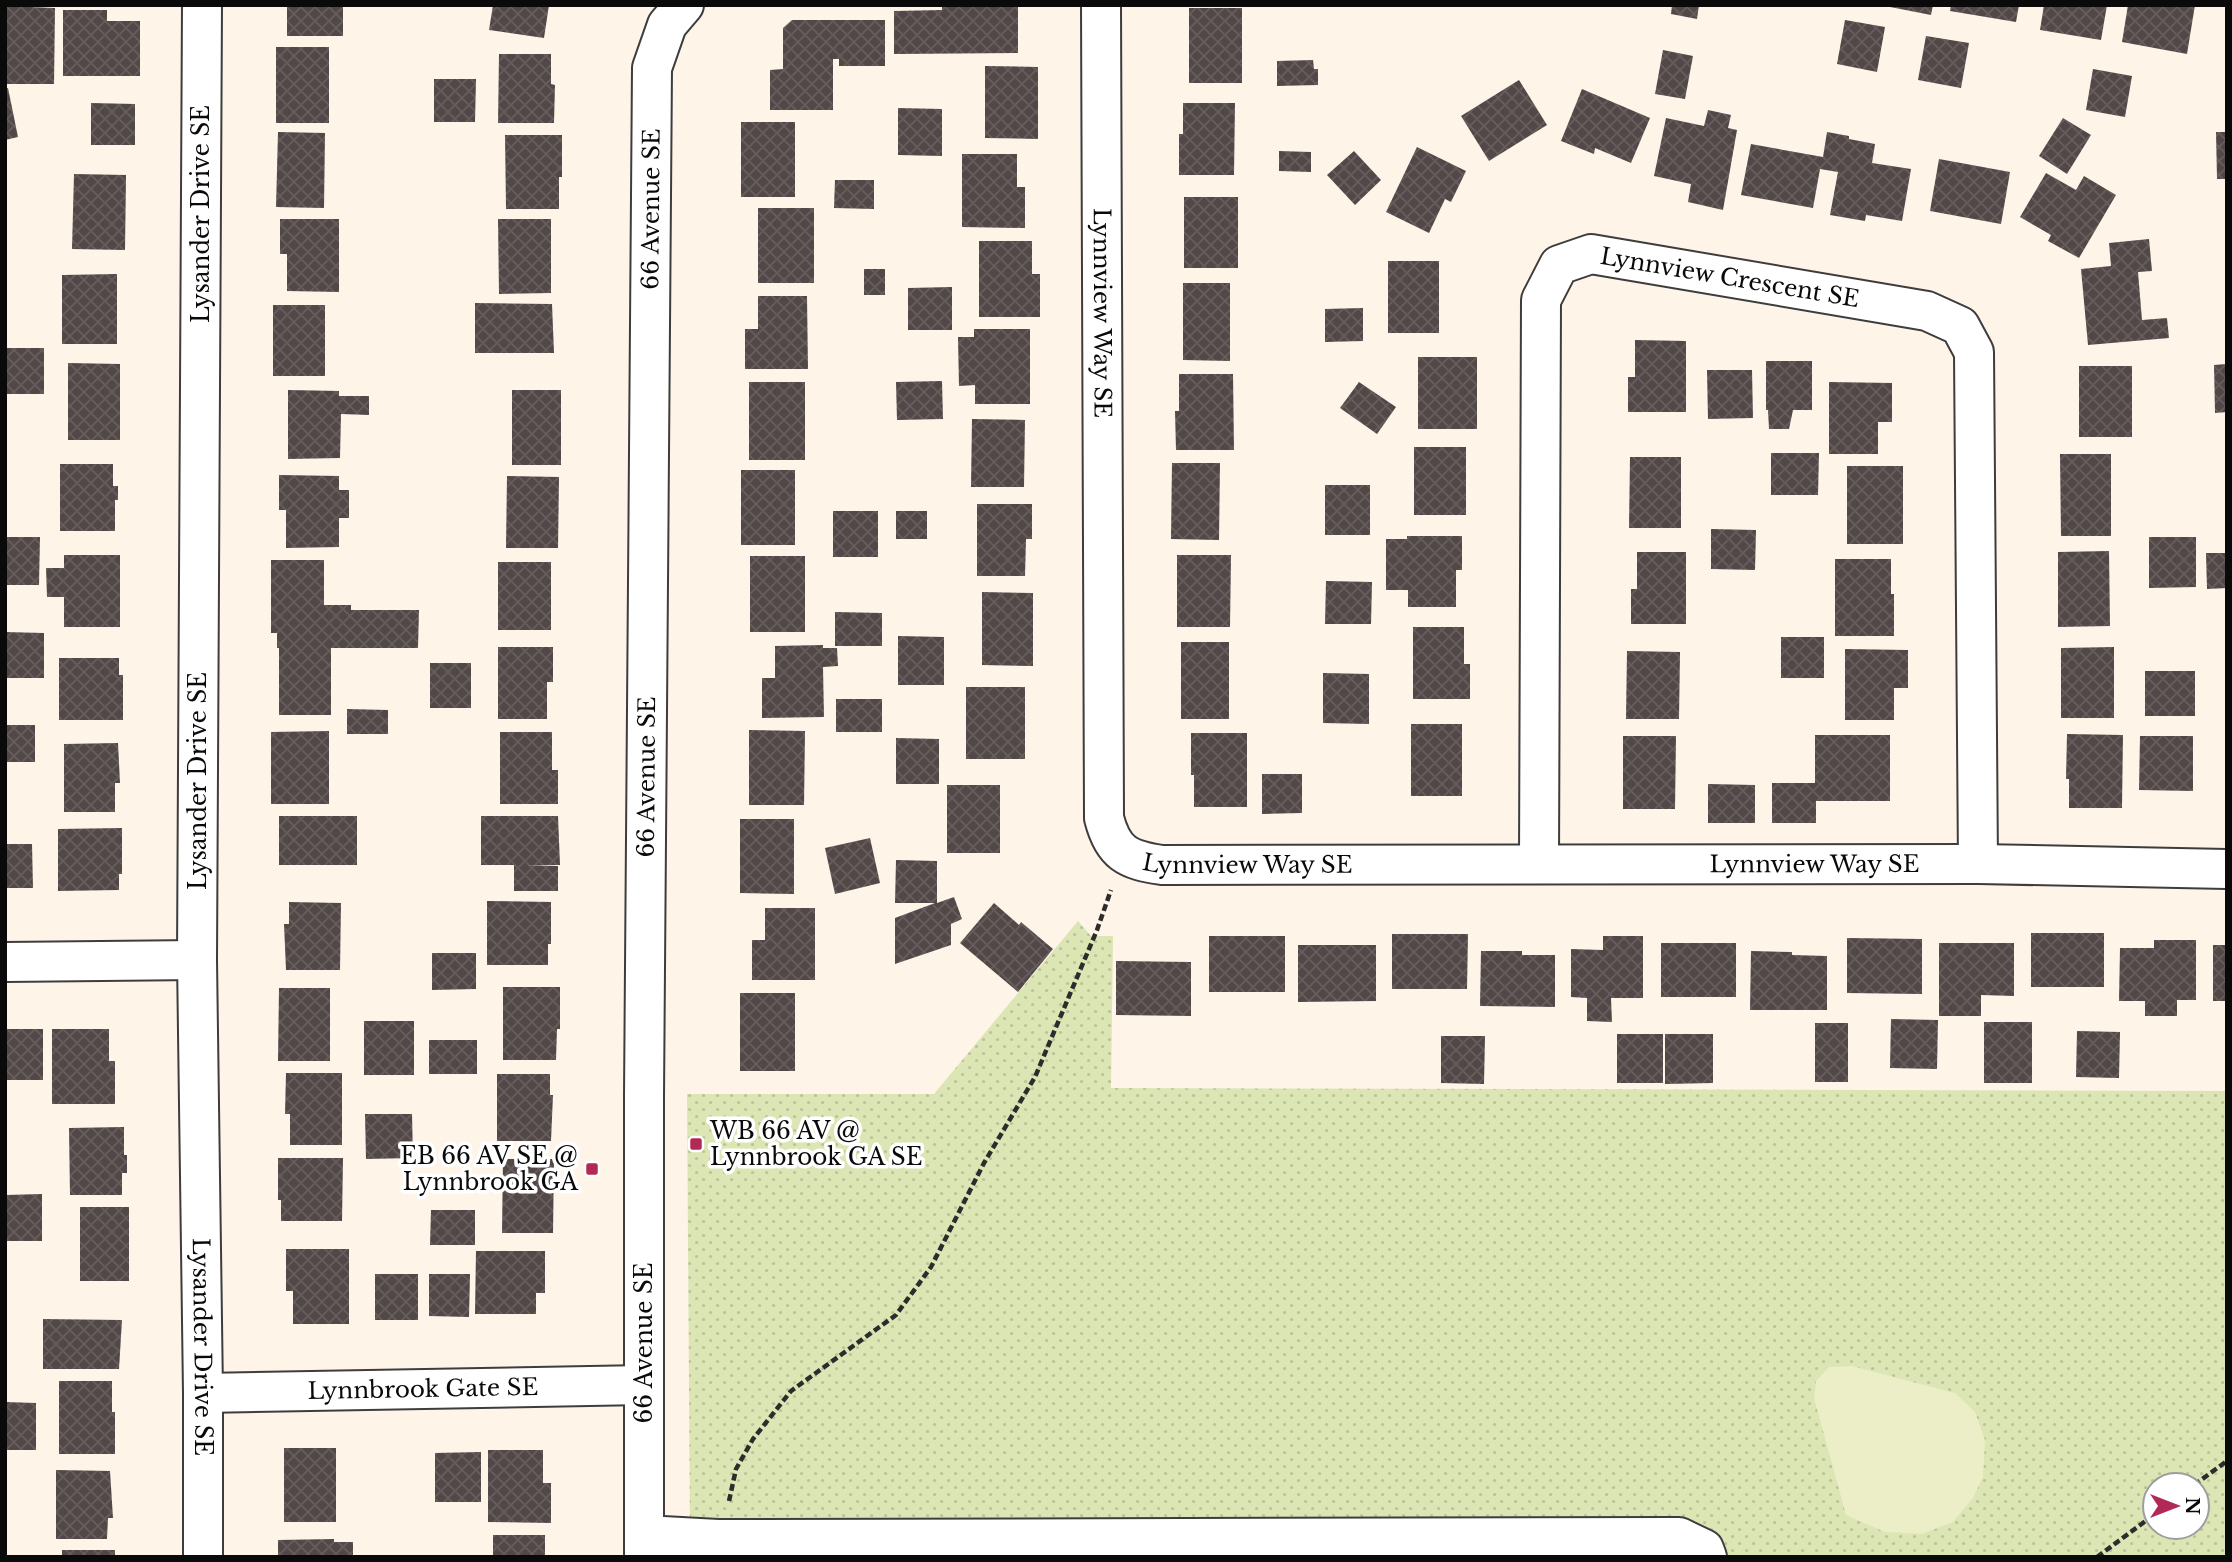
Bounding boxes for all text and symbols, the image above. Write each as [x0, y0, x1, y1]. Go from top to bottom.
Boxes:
street label: Lysander Drive SE [187, 105, 215, 323]
street label: 66 Avenue SE [636, 128, 666, 290]
street label: Lynnview Way SE [1088, 208, 1117, 418]
street label: Lynnview Crescent SE [1598, 242, 1861, 313]
street label: Lysander Drive SE [184, 672, 212, 890]
street label: 66 Avenue SE [632, 696, 661, 858]
street label: Lynnview Way SE [1140, 848, 1352, 879]
street label: Lynnview Way SE [1710, 850, 1919, 878]
place label: WB 66 AV @ Lynnbrook GA SE [709, 1117, 922, 1171]
marker: WB 66 AV @ Lynnbrook GA SE [688, 1136, 704, 1152]
place label: EB 66 AV SE @ Lynnbrook GA [400, 1142, 579, 1196]
marker: EB 66 AV SE @ Lynnbrook GA [584, 1161, 600, 1177]
street label: Lysander Drive SE [187, 1238, 217, 1456]
street label: 66 Avenue SE [630, 1263, 658, 1423]
street label: Lynnbrook Gate SE [307, 1373, 538, 1405]
north arrow [2141, 1471, 2211, 1541]
text: N [2181, 1497, 2204, 1515]

